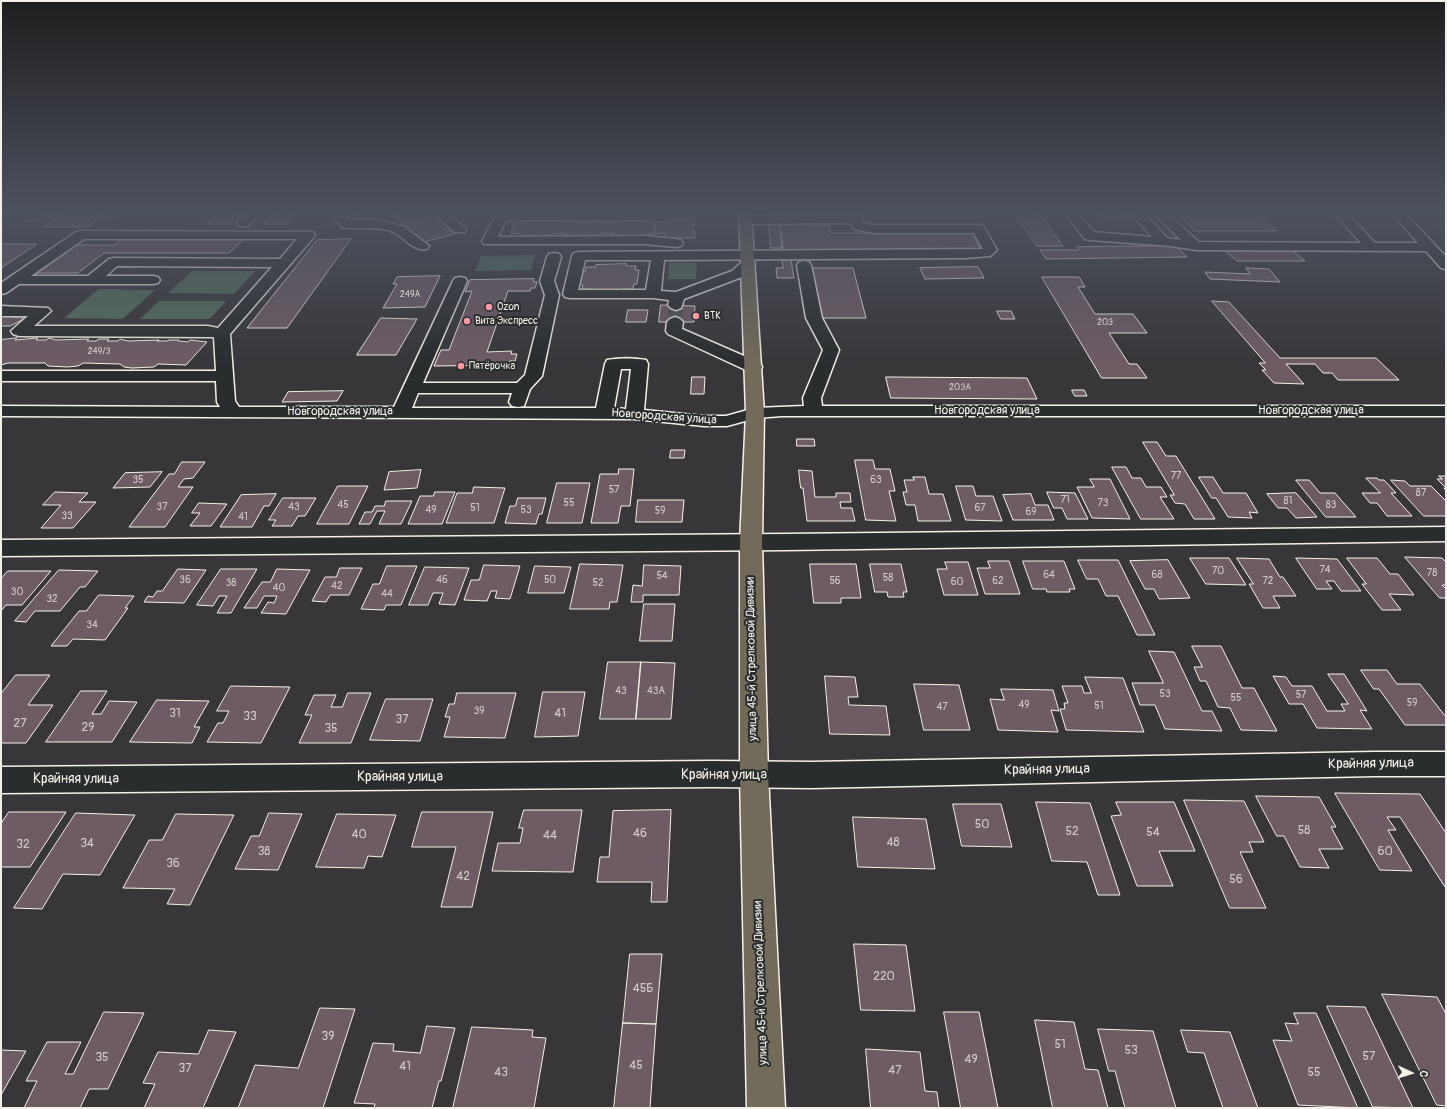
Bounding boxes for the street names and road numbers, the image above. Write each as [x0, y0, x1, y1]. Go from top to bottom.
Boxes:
street label: Новгородская улица [934, 404, 1040, 418]
street label: Новгородская улица [1258, 404, 1364, 418]
street label: Новгородская улица [287, 405, 393, 419]
street label: Новгородская улица [611, 406, 717, 428]
street label: улица 45-й Стрелковой Дивизии [743, 577, 761, 741]
street label: Крайняя улица [1328, 755, 1414, 773]
street label: Крайняя улица [1004, 761, 1090, 779]
street label: Крайняя улица [681, 767, 767, 783]
street label: Крайняя улица [357, 769, 443, 785]
street label: Крайняя улица [33, 771, 119, 787]
street label: улица 45-й Стрелковой Дивизии [751, 901, 771, 1065]

